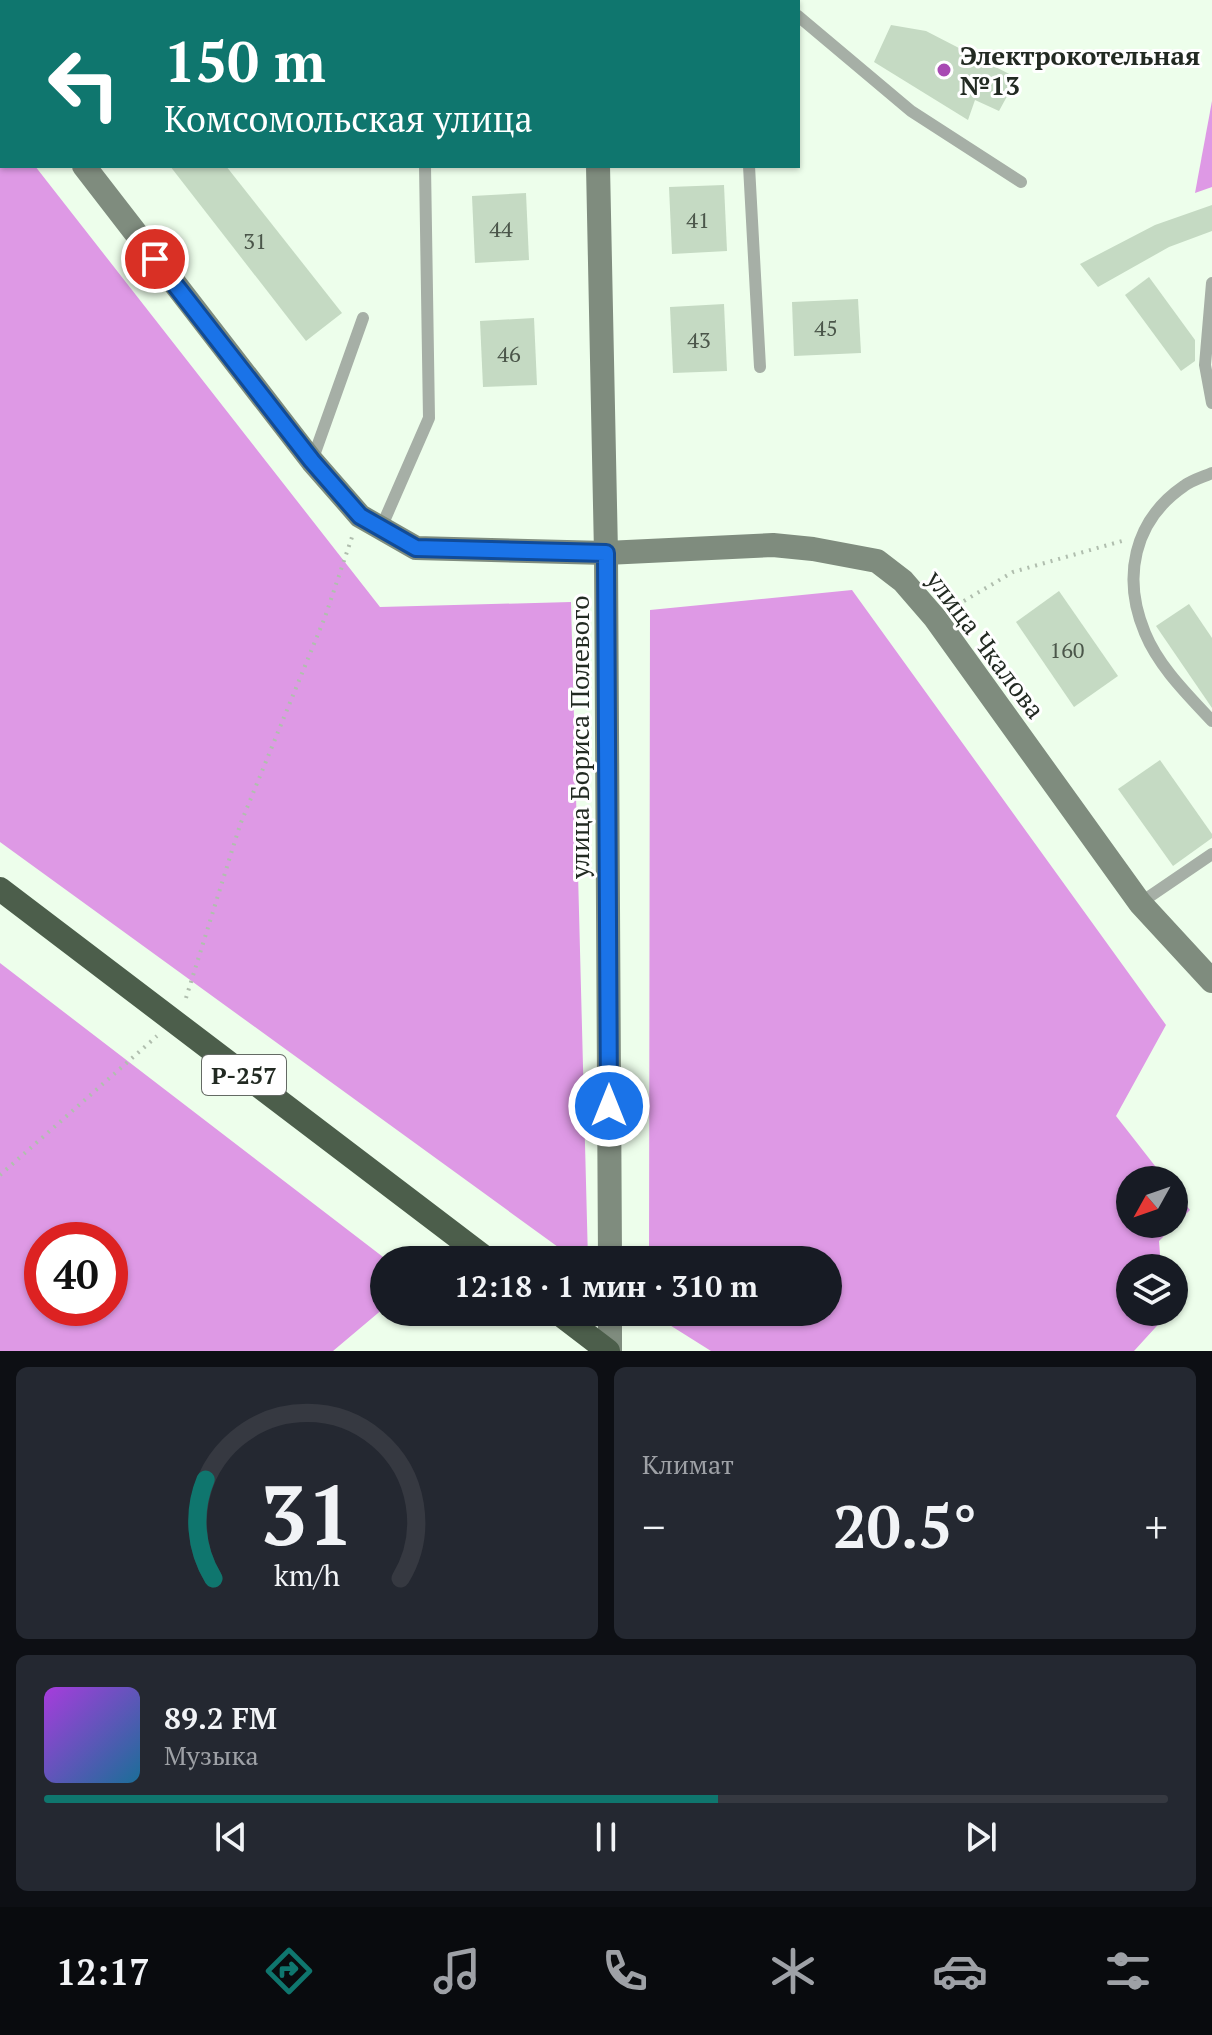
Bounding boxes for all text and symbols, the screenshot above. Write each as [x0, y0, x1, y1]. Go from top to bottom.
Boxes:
text: 150 m [164, 24, 326, 98]
icon: left [32, 32, 136, 136]
place label: Электрокотельная №13 [960, 38, 1200, 102]
marker: Электрокотельная №13 [935, 61, 953, 79]
text: Комсомольская улица [164, 95, 533, 142]
house number: 41 [686, 205, 710, 234]
house number: 44 [489, 214, 513, 243]
pin [121, 225, 189, 293]
house number: 31 [243, 226, 267, 255]
icon: arrive [133, 237, 177, 281]
house number: 45 [814, 313, 838, 342]
house number: 43 [687, 325, 711, 354]
house number: 46 [497, 339, 521, 368]
street label: улица Чкалова [919, 562, 1053, 725]
street label: улица Бориса Полевого [562, 595, 596, 880]
house number: 160 [1049, 635, 1085, 664]
road number: Р-257 [202, 1055, 286, 1095]
position arrow [567, 1064, 651, 1148]
north arrow [1116, 1166, 1188, 1238]
map controls [1116, 1166, 1188, 1326]
speed limit sign: 40 [24, 1222, 128, 1326]
button: layers [1116, 1254, 1188, 1326]
text: 12:18 · 1 мин · 310 m [454, 1266, 758, 1306]
text: Климат [642, 1447, 734, 1481]
text: 31 [260, 1459, 354, 1569]
text: 20.5° [833, 1486, 977, 1565]
text: − [642, 1497, 665, 1556]
text: + [1145, 1497, 1168, 1556]
text: km/h [274, 1556, 340, 1594]
text: 89.2 FM [164, 1698, 277, 1738]
text: Музыка [164, 1738, 259, 1772]
icon: previous [209, 1815, 253, 1859]
icon: pause [584, 1815, 628, 1859]
icon: next [959, 1815, 1003, 1859]
icon: directions [261, 1943, 317, 1999]
icon: music [429, 1943, 485, 1999]
icon: phone [597, 1943, 653, 1999]
icon: climate [765, 1943, 821, 1999]
icon: car [932, 1943, 988, 1999]
icon: filters [1100, 1943, 1156, 1999]
text: 12:17 [56, 1948, 150, 1995]

